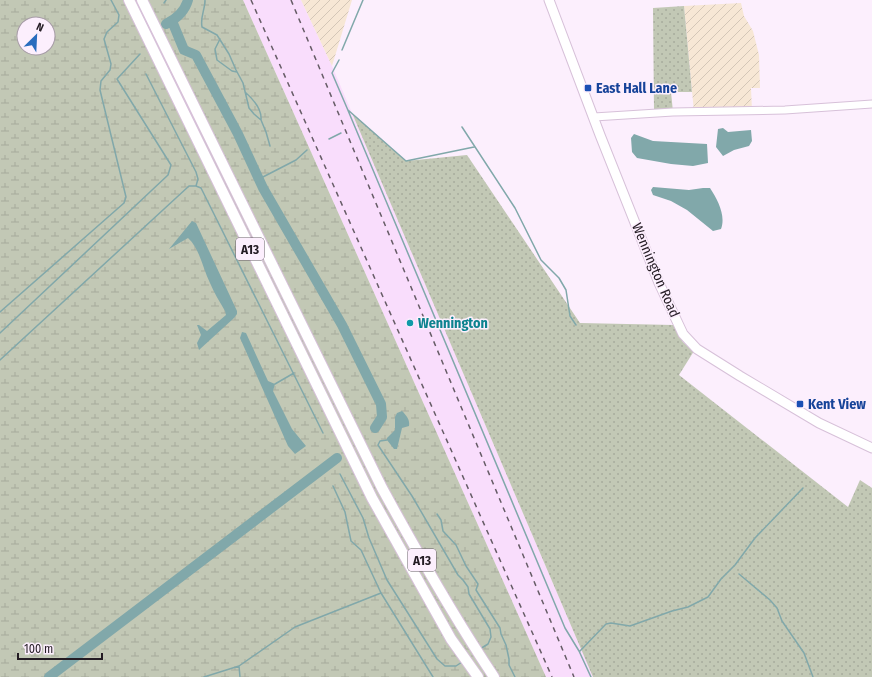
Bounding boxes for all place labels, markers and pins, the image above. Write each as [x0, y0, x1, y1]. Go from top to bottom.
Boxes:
place label: East Hall Lane [596, 80, 677, 97]
marker: East Hall Lane [583, 83, 593, 93]
place label: Wennington [418, 315, 488, 332]
marker: Wennington [405, 318, 415, 328]
place label: Kent View [808, 396, 866, 413]
marker: Kent View [795, 399, 805, 409]

